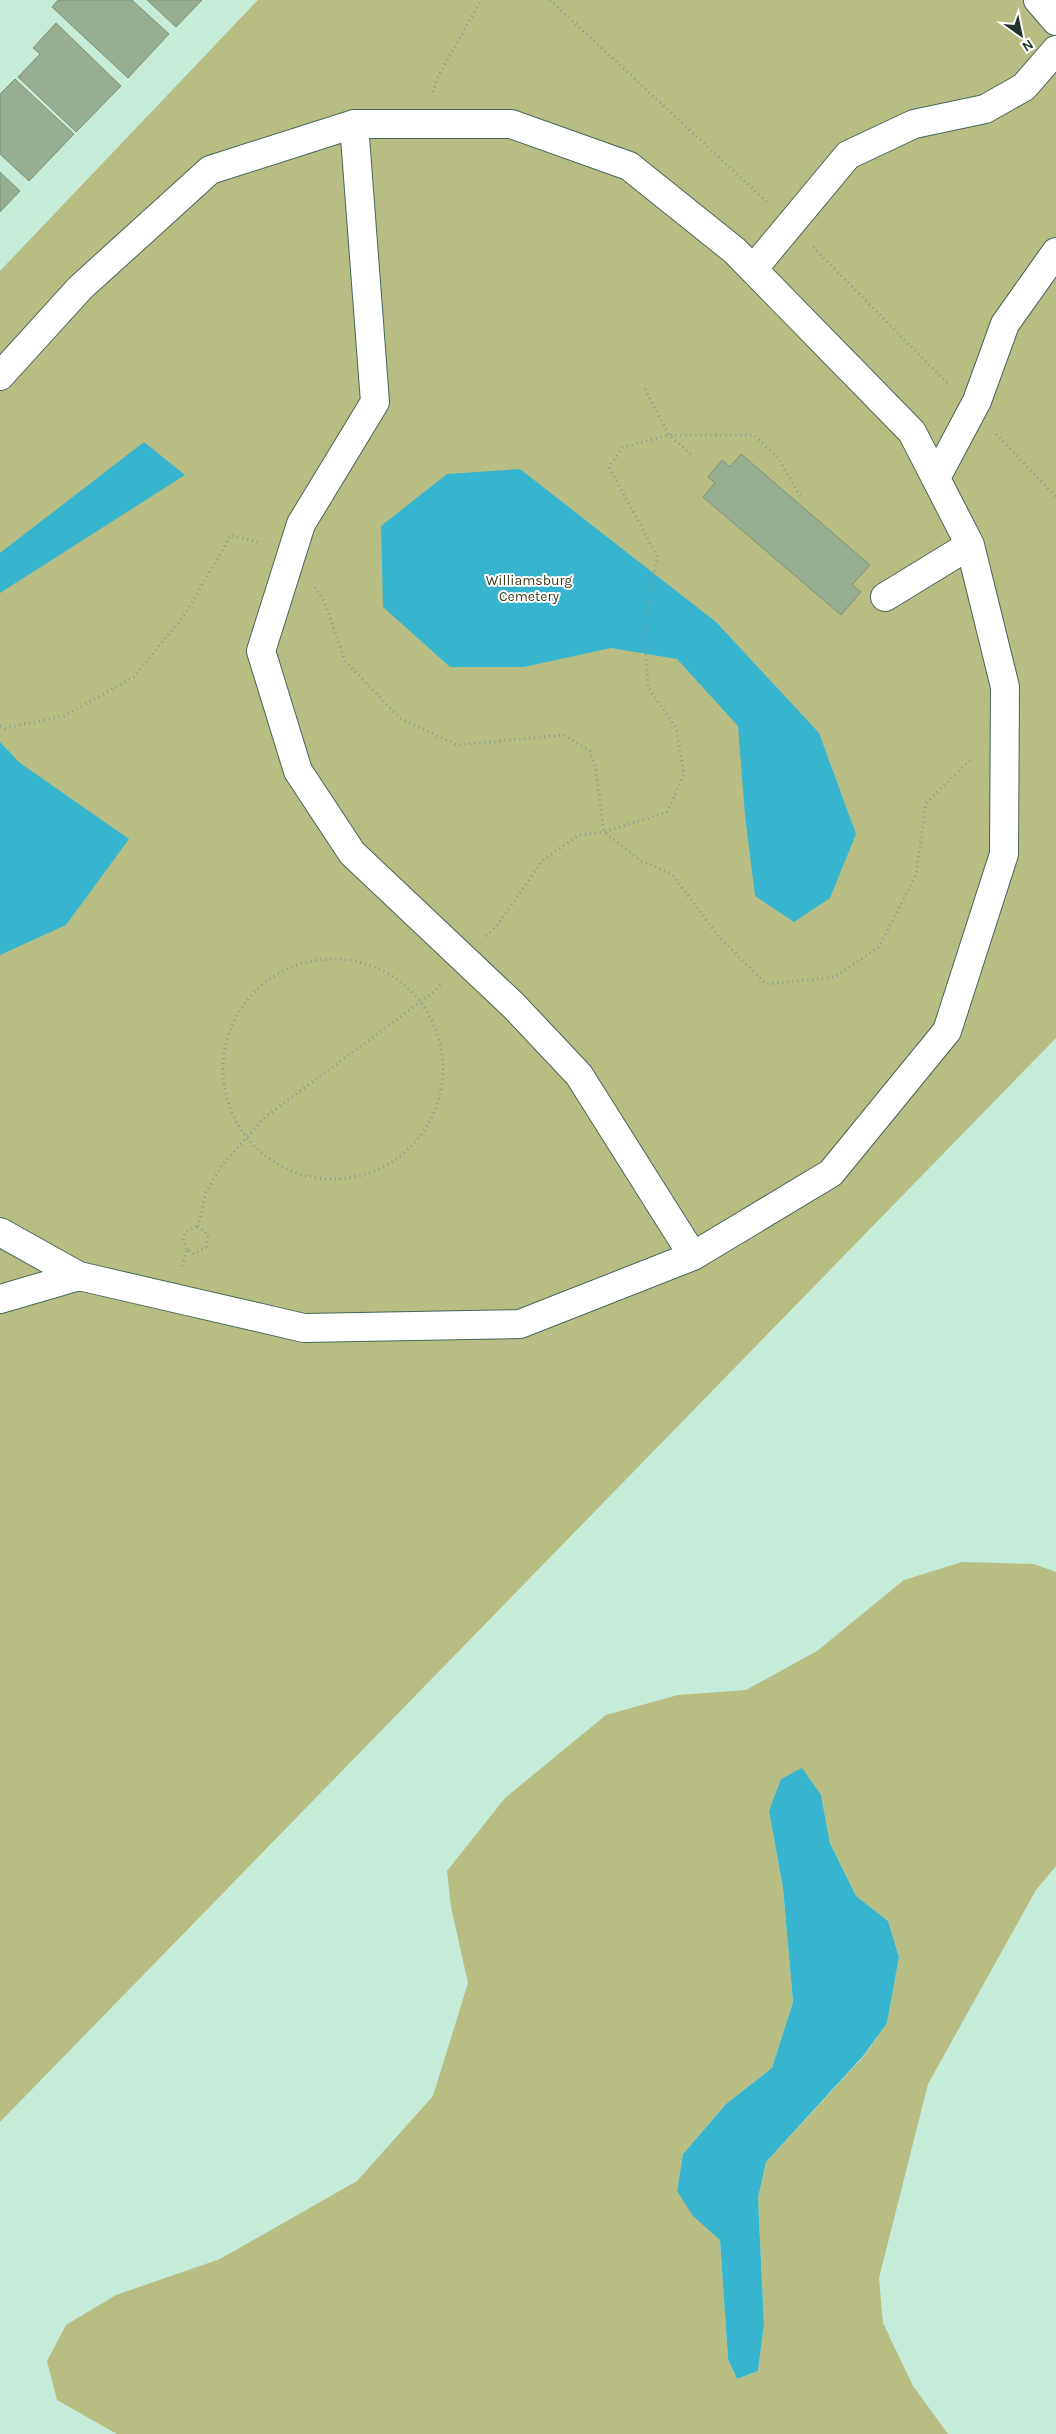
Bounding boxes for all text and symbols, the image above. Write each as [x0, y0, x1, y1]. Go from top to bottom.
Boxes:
north arrow [996, 10, 1046, 60]
text: N [1019, 36, 1037, 55]
park label: Williamsburg Cemetery [486, 572, 572, 605]

